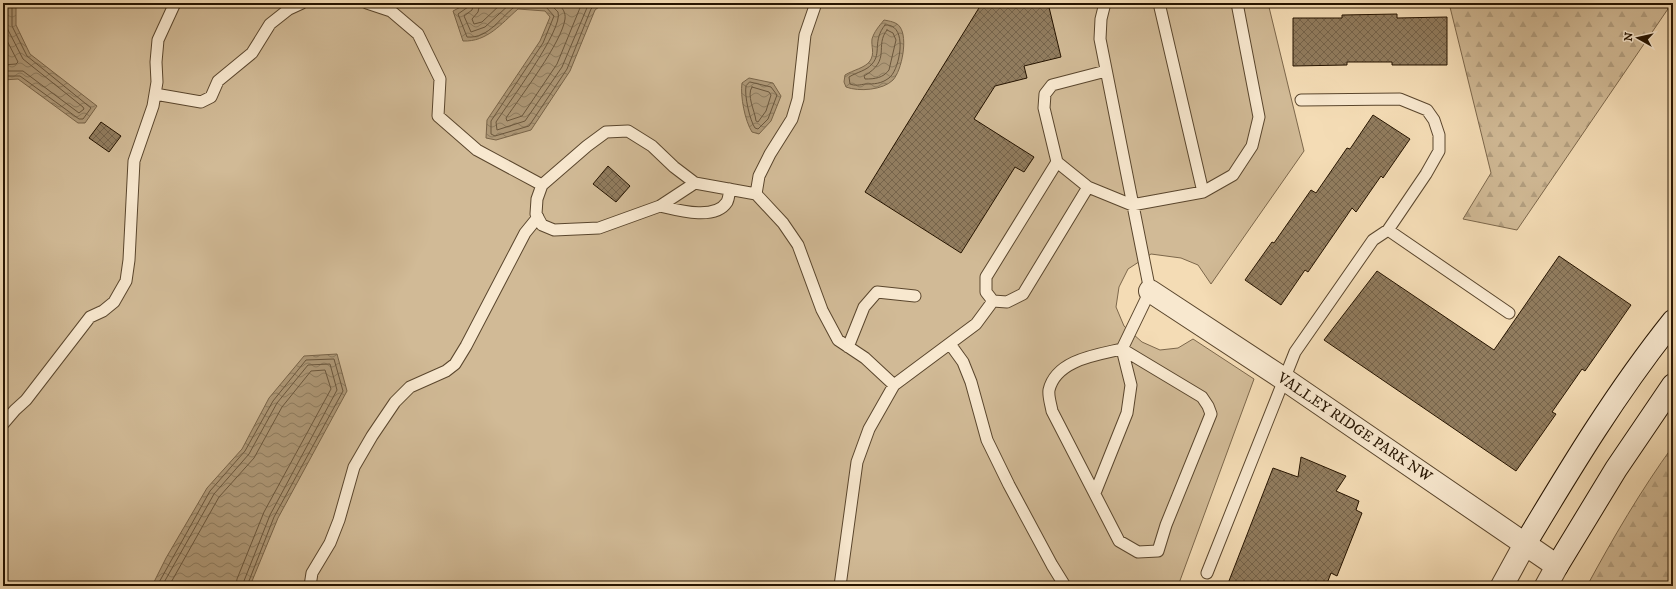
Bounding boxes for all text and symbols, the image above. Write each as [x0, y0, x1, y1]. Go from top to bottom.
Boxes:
north arrow [1618, 18, 1658, 58]
text: N [1622, 31, 1637, 42]
street label: VALLEY RIDGE PARK NW [1273, 368, 1436, 487]

